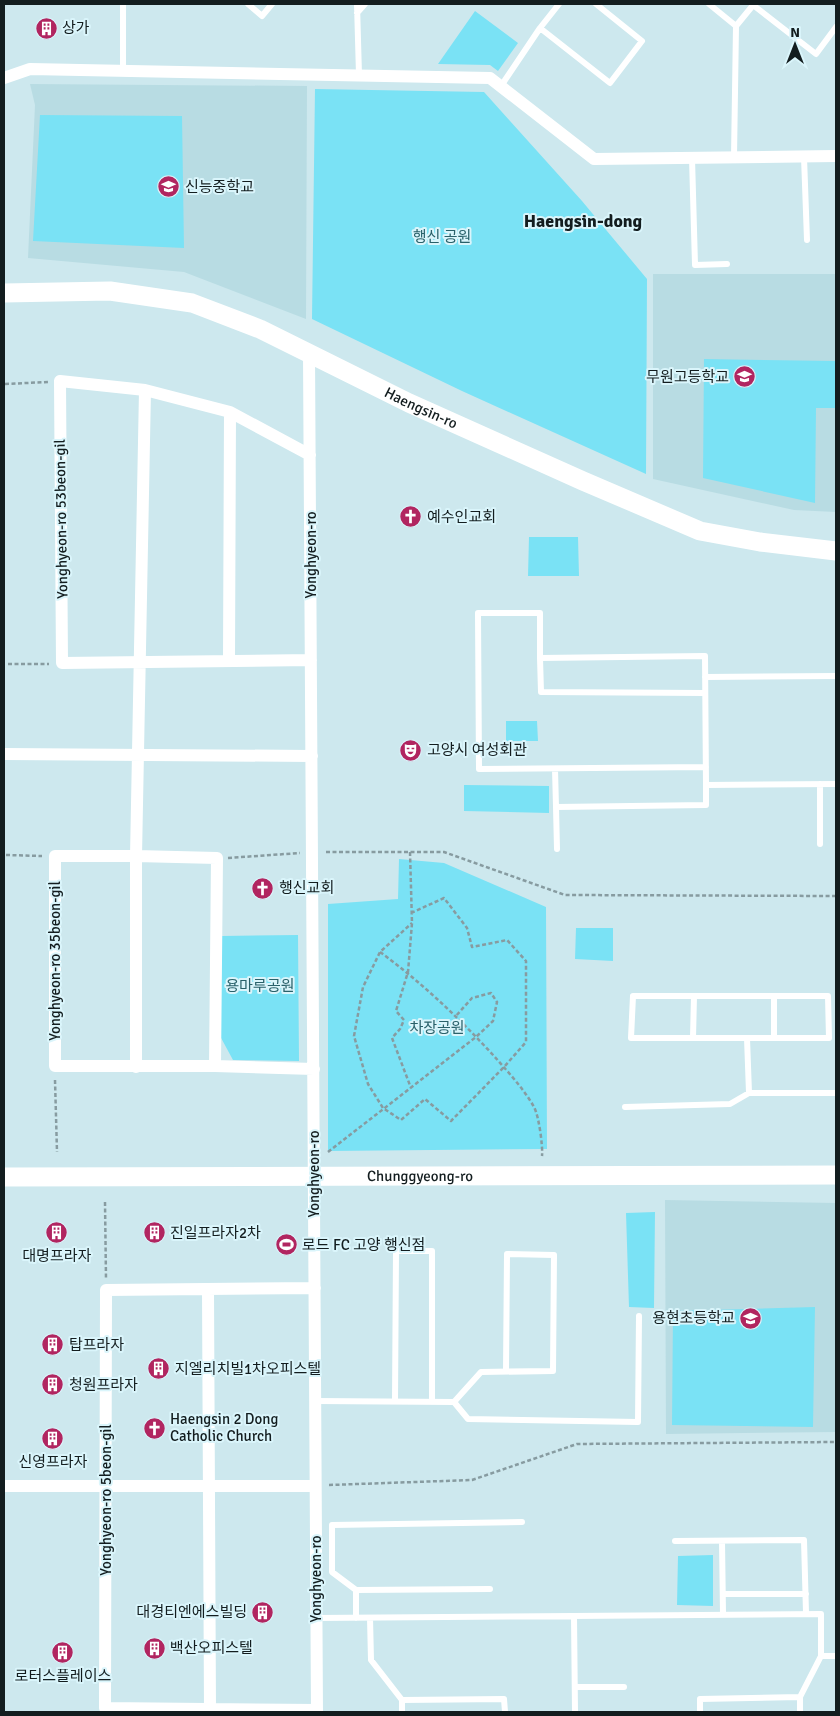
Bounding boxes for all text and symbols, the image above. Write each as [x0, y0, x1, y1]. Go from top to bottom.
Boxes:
building icon: 상가 [34, 16, 58, 40]
place label: 상가 [62, 19, 90, 37]
north arrow [770, 20, 820, 70]
text: N [790, 24, 800, 41]
school or university icon: 신능중학교 [157, 175, 181, 199]
place label: 신능중학교 [185, 178, 254, 196]
district label: Haengsin-dong [524, 210, 643, 232]
park label: 행신 공원 [413, 228, 471, 246]
school or university icon: 무원고등학교 [733, 365, 757, 389]
place label: 무원고등학교 [646, 368, 729, 386]
street label: Haengsin-ro [381, 383, 460, 433]
street label: Yonghyeon-ro 53beon-gil [51, 439, 71, 599]
church icon: 예수인교회 [399, 505, 423, 529]
place label: 예수인교회 [427, 508, 496, 526]
street label: Yonghyeon-ro [302, 511, 320, 599]
theatre icon: 고양시 여성회관 [399, 738, 423, 762]
place label: 고양시 여성회관 [427, 741, 527, 759]
church icon: 행신교회 [251, 876, 275, 900]
place label: 행신교회 [279, 879, 334, 897]
street label: Yonghyeon-ro 35beon-gil [46, 881, 64, 1041]
park label: 용마루공원 [225, 977, 295, 995]
park label: 차장공원 [409, 1019, 465, 1037]
street label: Yonghyeon-ro [305, 1130, 323, 1218]
street label: Chunggyeong-ro [367, 1167, 473, 1185]
building icon: 대명프라자 [45, 1221, 69, 1245]
building icon: 진일프라자2차 [142, 1221, 166, 1245]
place label: 진일프라자2차 [170, 1224, 261, 1242]
sports icon: 로드 FC 고양 행신점 [274, 1233, 298, 1257]
place label: 로드 FC 고양 행신점 [302, 1236, 425, 1254]
place label: 대명프라자 [22, 1247, 92, 1265]
school or university icon: 용현초등학교 [739, 1306, 763, 1330]
place label: 용현초등학교 [652, 1309, 735, 1327]
building icon: 탑프라자 [41, 1333, 65, 1357]
place label: 탑프라자 [69, 1336, 124, 1354]
building icon: 지엘리치빌1차오피스텔 [147, 1357, 171, 1381]
place label: 지엘리치빌1차오피스텔 [175, 1360, 321, 1378]
building icon: 청원프라자 [41, 1373, 65, 1397]
place label: 청원프라자 [69, 1376, 138, 1394]
place label: Haengsin 2 Dong Catholic Church [170, 1410, 279, 1445]
church icon: Haengsin 2 Dong Catholic Church [142, 1416, 166, 1440]
street label: Yonghyeon-ro 5beon-gil [97, 1424, 115, 1576]
building icon: 신영프라자 [41, 1427, 65, 1451]
place label: 신영프라자 [18, 1453, 88, 1471]
street label: Yonghyeon-ro [307, 1535, 325, 1623]
building icon: 대경티엔에스빌딩 [251, 1600, 275, 1624]
place label: 대경티엔에스빌딩 [137, 1603, 247, 1621]
building icon: 백산오피스텔 [142, 1636, 166, 1660]
place label: 백산오피스텔 [170, 1639, 253, 1657]
building icon: 로터스플레이스 [51, 1641, 75, 1665]
place label: 로터스플레이스 [15, 1667, 111, 1685]

